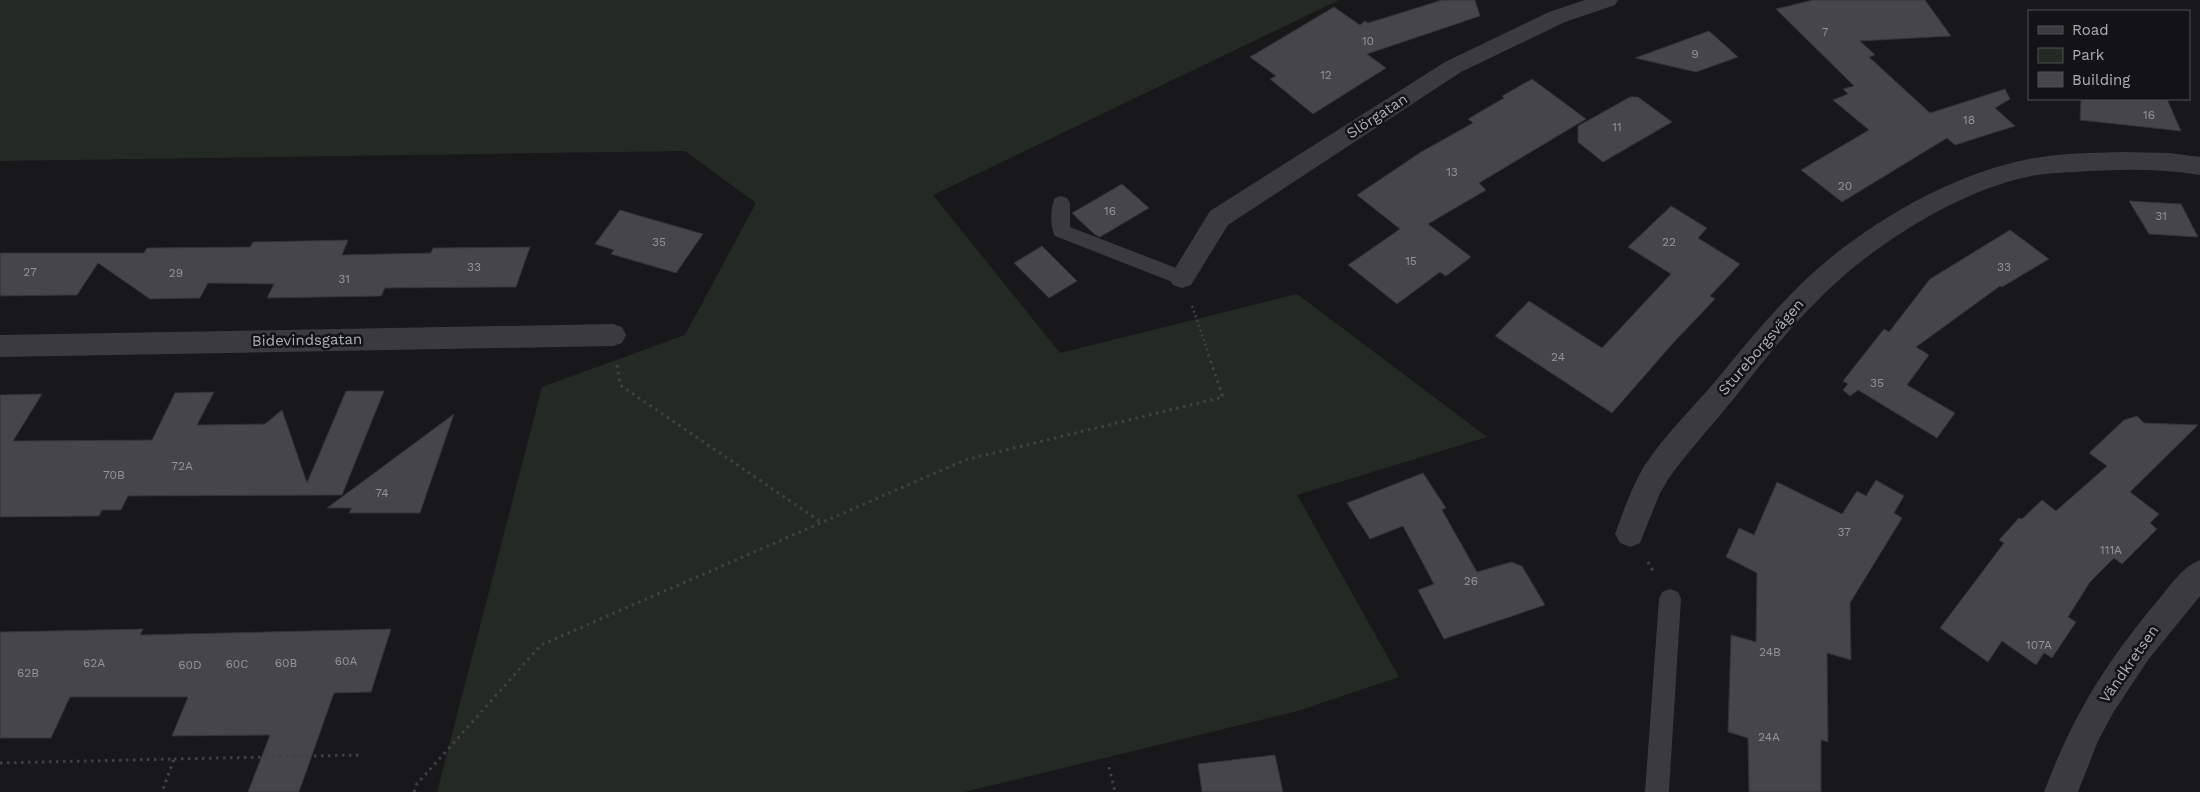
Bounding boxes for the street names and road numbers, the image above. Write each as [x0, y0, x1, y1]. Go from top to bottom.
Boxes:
street label: Slörgatan [1343, 90, 1411, 142]
street label: Stureborgsvägen [1714, 295, 1808, 399]
street label: Bidevindsgatan [252, 330, 362, 350]
street label: Vändkretsen [2096, 622, 2162, 706]

